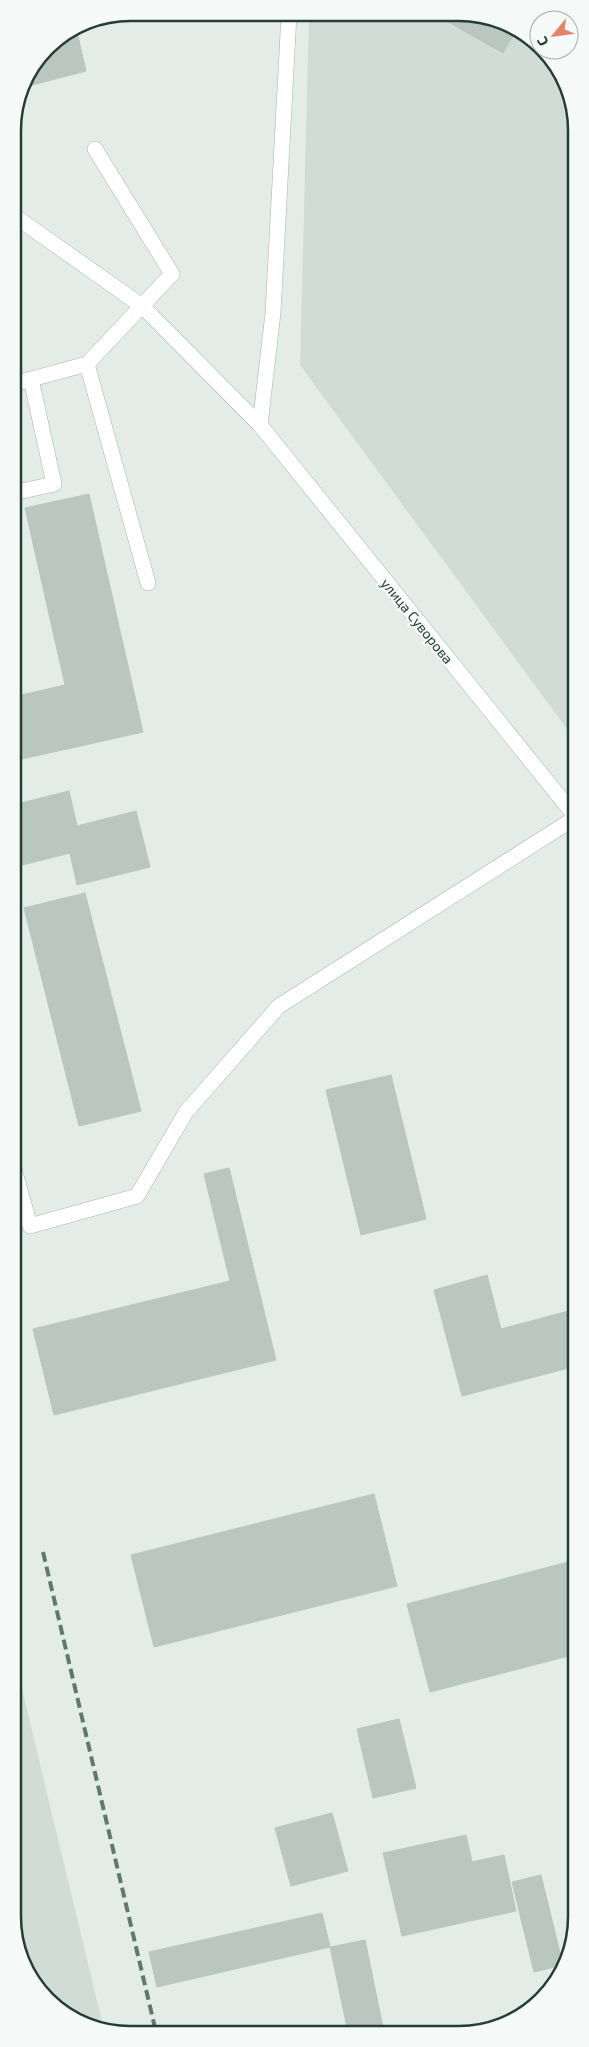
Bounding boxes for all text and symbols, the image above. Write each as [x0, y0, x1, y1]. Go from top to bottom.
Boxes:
north arrow [529, 10, 579, 60]
text: С [533, 34, 552, 49]
street label: улица Суворова [378, 575, 457, 667]

